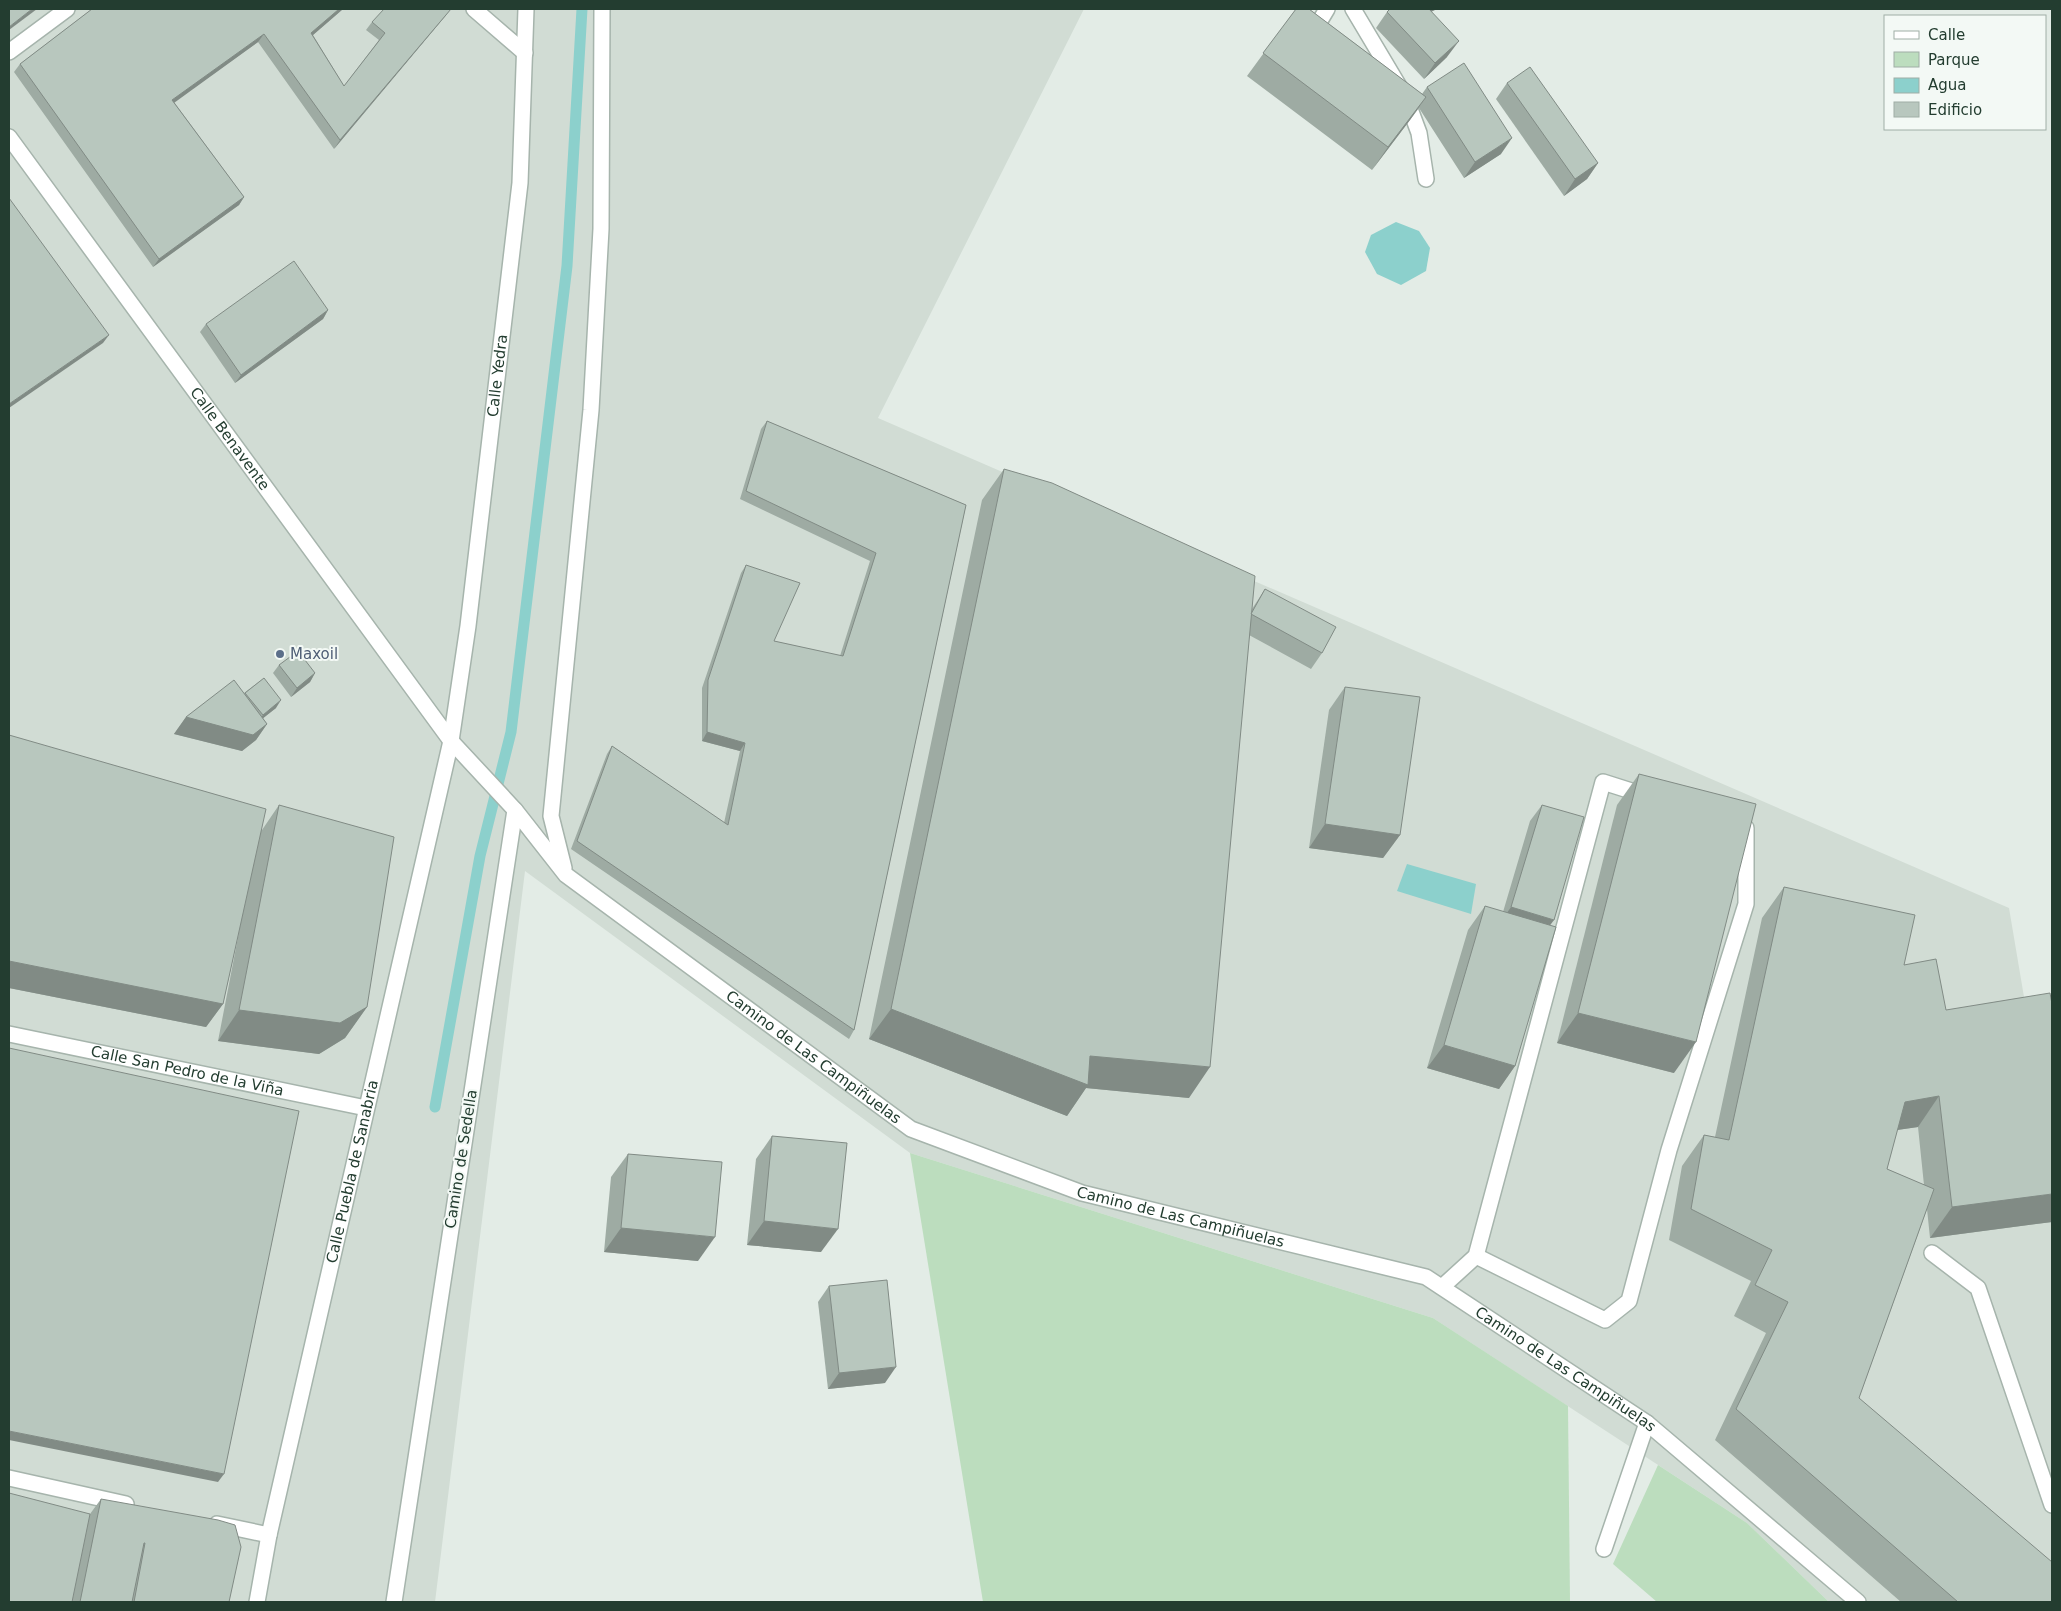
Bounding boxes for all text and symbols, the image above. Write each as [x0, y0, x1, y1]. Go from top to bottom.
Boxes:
legend [1884, 15, 2046, 130]
text: Calle [1928, 26, 1965, 44]
text: Parque [1928, 51, 1980, 69]
text: Agua [1928, 76, 1966, 94]
text: Edificio [1928, 101, 1982, 119]
street label: Calle Yedra [484, 333, 511, 418]
street label: Calle Benavente [186, 384, 273, 494]
place label: Maxoil [290, 645, 338, 663]
marker: Maxoil [274, 648, 286, 660]
street label: Camino de Las Campiñuelas [722, 987, 905, 1128]
street label: Calle San Pedro de la Viña [89, 1042, 285, 1100]
street label: Calle Puebla de Sanabria [323, 1078, 382, 1265]
street label: Camino de Sedella [441, 1088, 481, 1230]
street label: Camino de Las Campiñuelas [1075, 1183, 1286, 1251]
street label: Camino de Las Campiñuelas [1472, 1303, 1660, 1436]

